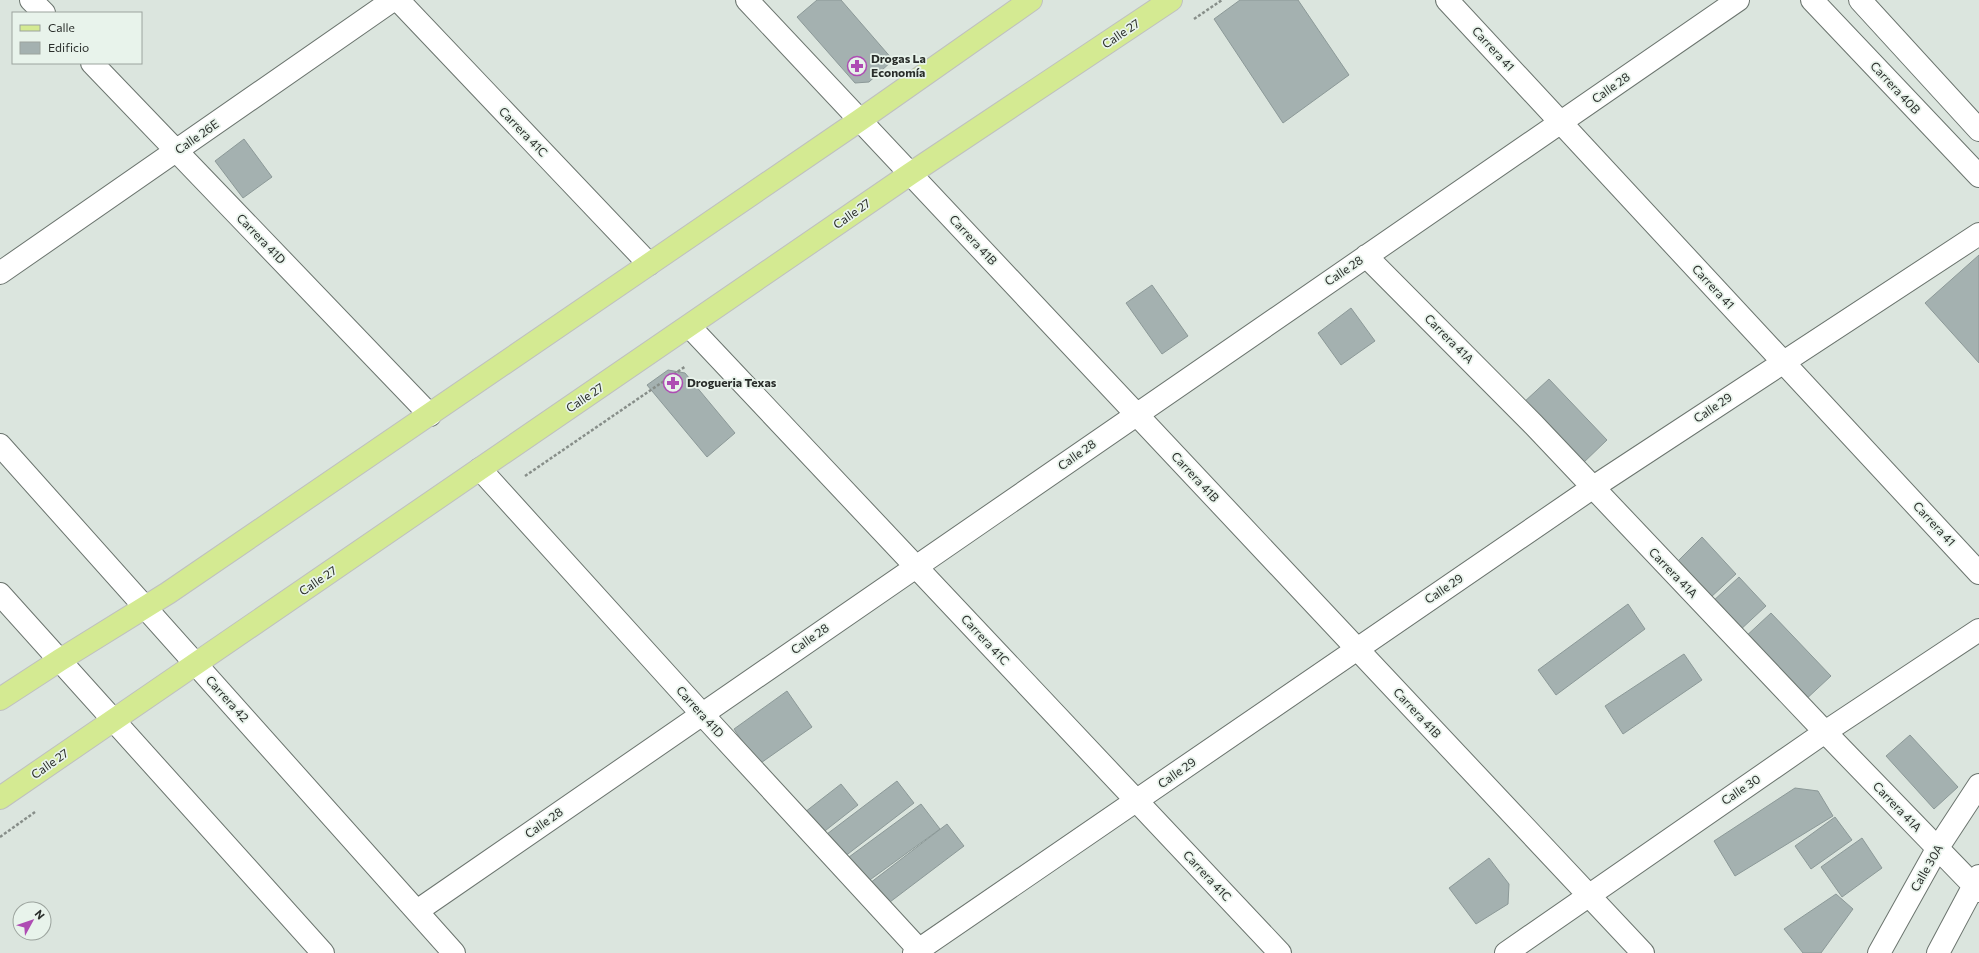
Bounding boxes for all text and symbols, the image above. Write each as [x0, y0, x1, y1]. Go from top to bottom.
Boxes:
legend [12, 12, 142, 64]
street label: Calle 27 [1099, 16, 1142, 51]
text: Calle [48, 20, 75, 34]
street label: Carrera 41 [1470, 23, 1518, 73]
text: Edificio [48, 40, 89, 54]
place label: Drogas La Economía [871, 51, 926, 79]
pharmacy icon: Drogas La Economía [846, 55, 868, 77]
street label: Carrera 40B [1868, 58, 1924, 116]
street label: Calle 28 [1589, 69, 1632, 105]
street label: Carrera 41C [497, 104, 551, 159]
street label: Calle 26E [172, 116, 221, 156]
street label: Calle 27 [830, 195, 873, 231]
street label: Carrera 41D [234, 210, 289, 266]
street label: Carrera 41B [947, 211, 1001, 267]
street label: Calle 28 [1322, 252, 1365, 288]
street label: Carrera 41 [1690, 261, 1738, 311]
street label: Carrera 41A [1422, 311, 1477, 366]
pharmacy icon: Drogueria Texas [662, 372, 684, 394]
place label: Drogueria Texas [687, 375, 777, 389]
street label: Calle 27 [563, 380, 606, 415]
street label: Calle 29 [1691, 389, 1734, 425]
street label: Calle 28 [1055, 436, 1098, 472]
street label: Carrera 41B [1169, 448, 1223, 504]
street label: Carrera 41 [1911, 498, 1959, 548]
street label: Carrera 41A [1647, 545, 1701, 600]
street label: Calle 27 [296, 563, 339, 598]
street label: Calle 29 [1422, 570, 1465, 606]
street label: Carrera 41C [959, 611, 1013, 667]
street label: Calle 28 [788, 620, 831, 656]
street label: Carrera 42 [203, 672, 252, 724]
street label: Carrera 41D [674, 683, 728, 740]
street label: Carrera 41B [1391, 684, 1445, 740]
street label: Calle 27 [28, 745, 71, 781]
street label: Calle 29 [1155, 754, 1198, 790]
street label: Calle 30 [1718, 771, 1763, 807]
street label: Carrera 41A [1871, 779, 1925, 834]
street label: Calle 28 [522, 804, 565, 840]
street label: Calle 30A [1907, 842, 1945, 893]
street label: Carrera 41C [1181, 847, 1235, 903]
north arrow [12, 901, 52, 941]
text: N [32, 907, 48, 922]

